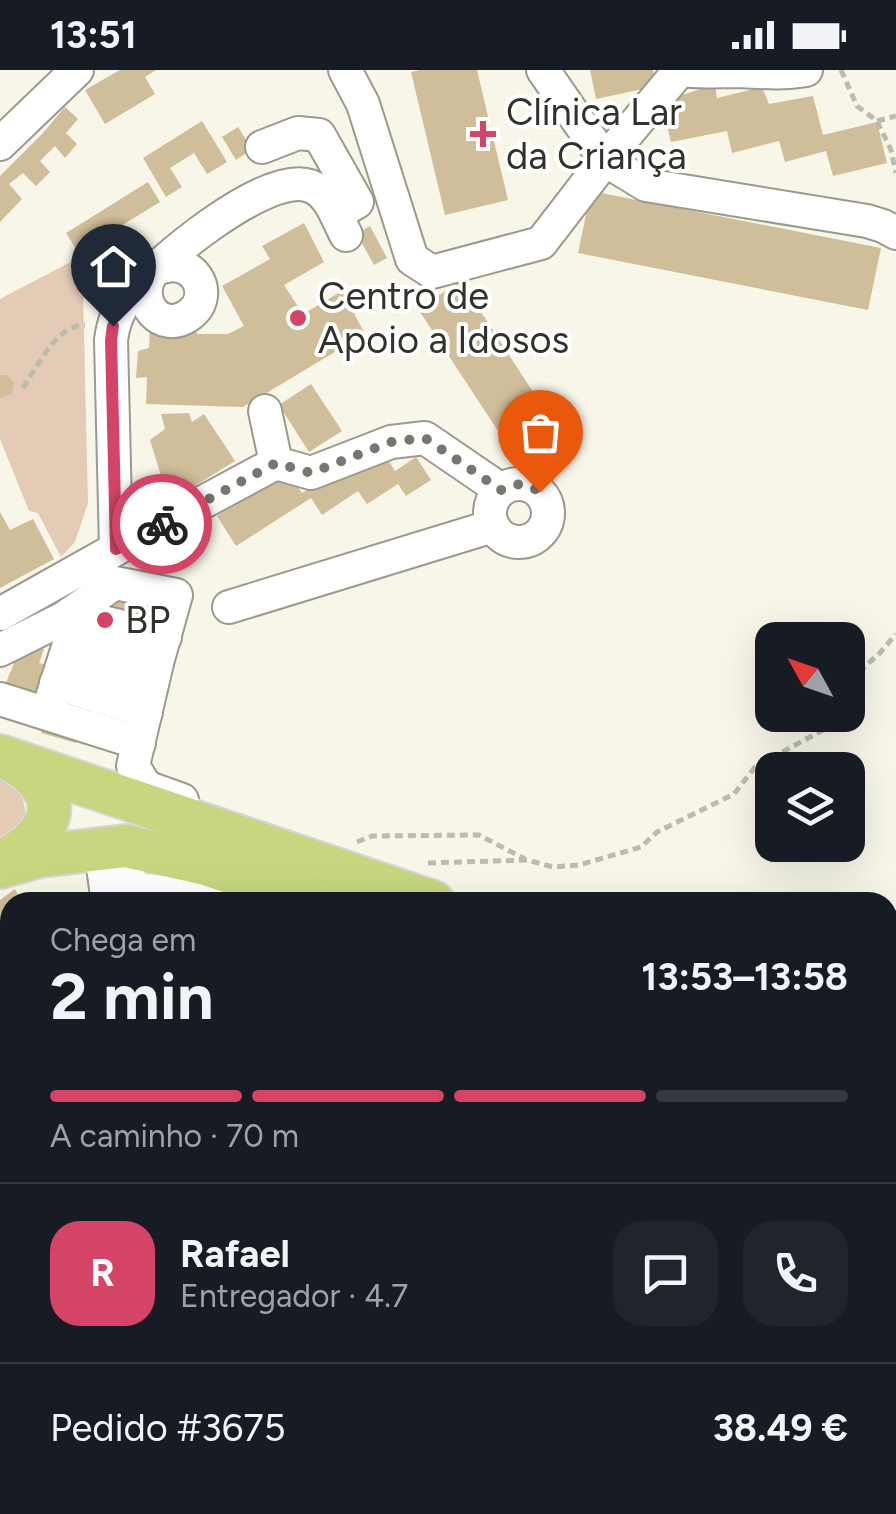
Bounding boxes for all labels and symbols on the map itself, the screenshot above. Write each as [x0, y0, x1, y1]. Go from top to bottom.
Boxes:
place label: Clínica Lar da Criança [506, 89, 687, 179]
marker: Clínica Lar da Criança [470, 121, 496, 147]
pin [71, 224, 156, 327]
place label: Centro de Apoio a Idosos [318, 273, 569, 363]
marker: Centro de Apoio a Idosos [287, 307, 309, 329]
pin [498, 390, 583, 493]
courier [112, 474, 212, 574]
place label: BP [125, 597, 170, 643]
marker: BP [94, 609, 116, 631]
north arrow [755, 622, 865, 732]

